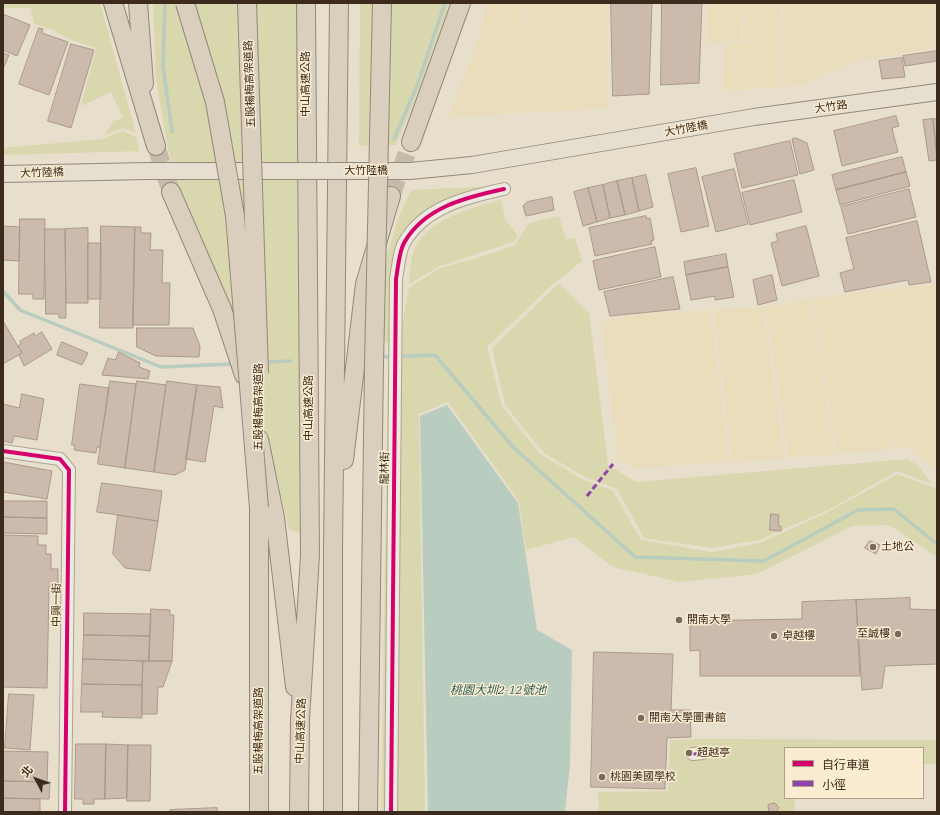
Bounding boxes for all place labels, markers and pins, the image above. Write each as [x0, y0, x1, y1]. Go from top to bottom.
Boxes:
place label: 土地公 [881, 540, 914, 554]
marker: 土地公 [868, 542, 878, 552]
place label: 開南大學 [687, 613, 731, 627]
marker: 開南大學 [674, 615, 684, 625]
place label: 至誠樓 [857, 627, 890, 641]
place label: 卓越樓 [782, 629, 815, 643]
marker: 至誠樓 [893, 629, 903, 639]
marker: 卓越樓 [769, 631, 779, 641]
place label: 開南大學圖書館 [649, 711, 726, 725]
marker: 開南大學圖書館 [636, 713, 646, 723]
place label: 超越亭 [697, 746, 730, 760]
marker: 超越亭 [684, 748, 694, 758]
place label: 桃園美國學校 [610, 770, 676, 784]
marker: 桃園美國學校 [597, 772, 607, 782]

